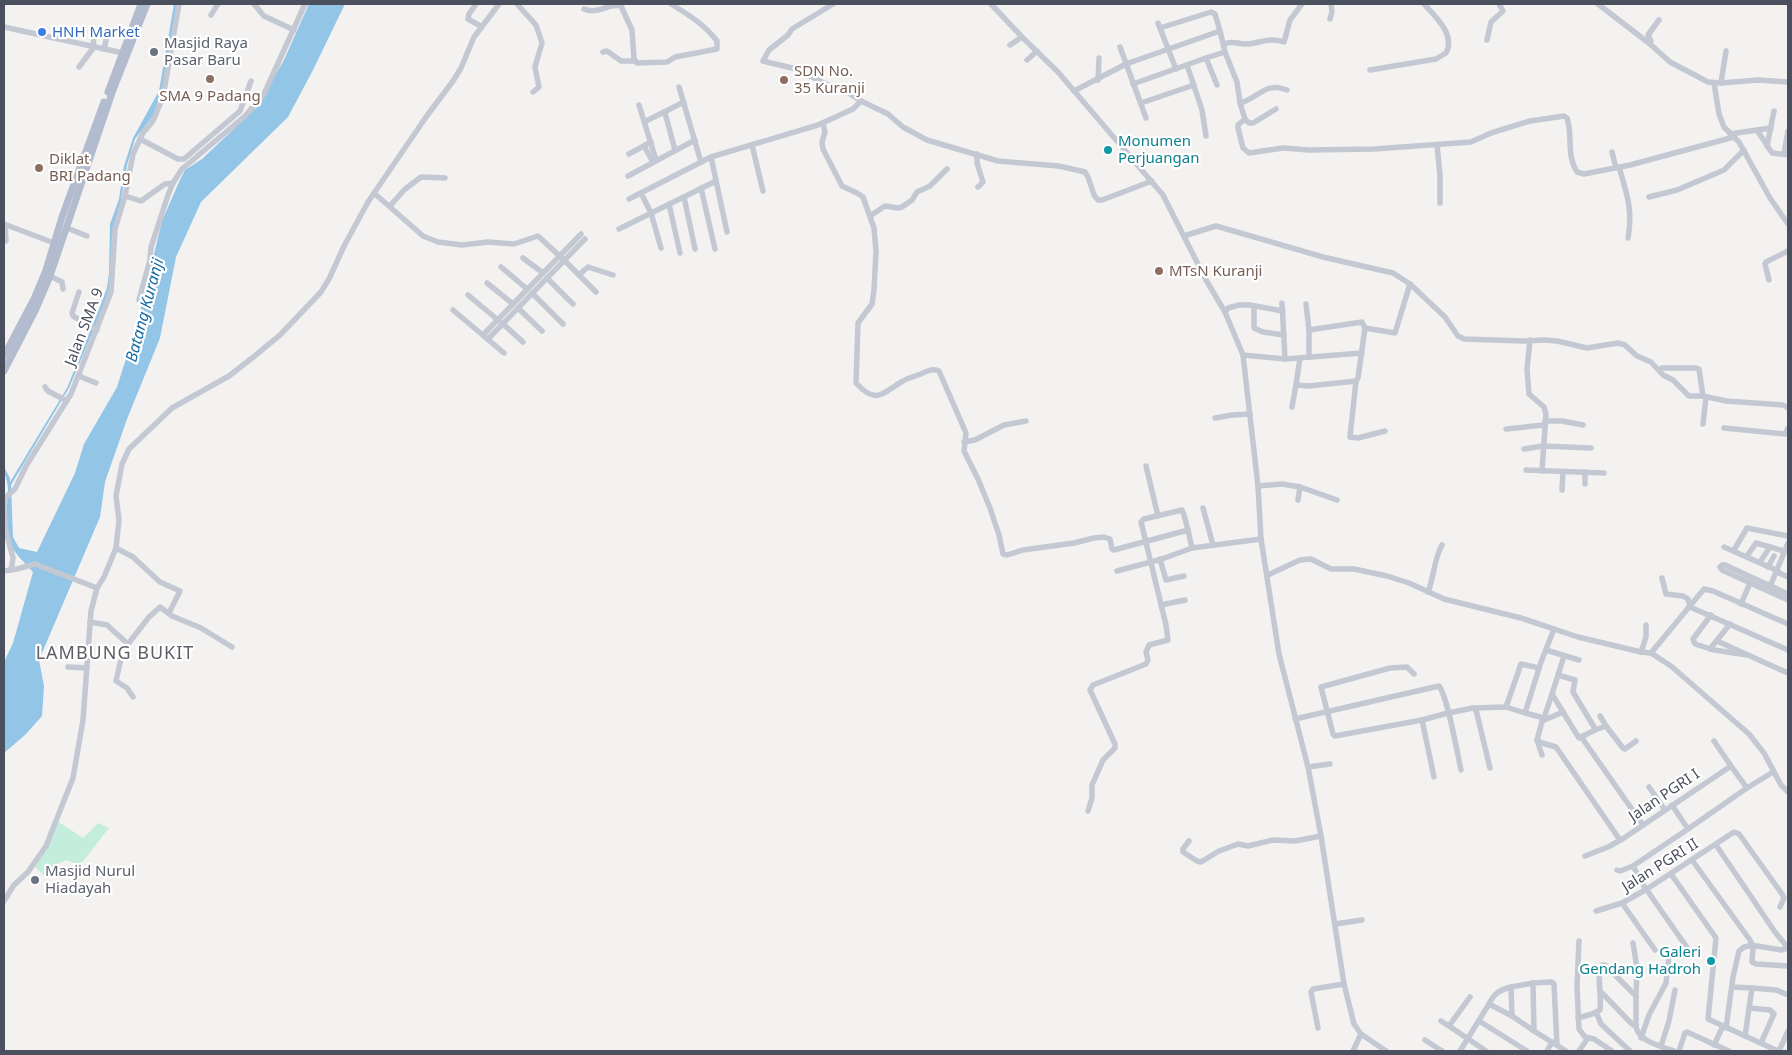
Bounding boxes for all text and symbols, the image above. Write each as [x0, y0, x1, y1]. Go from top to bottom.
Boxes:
place label: HNH Market [52, 21, 140, 41]
marker: HNH Market [36, 26, 48, 38]
place label: Masjid Raya Pasar Baru [164, 32, 248, 69]
marker: Masjid Raya Pasar Baru [148, 46, 160, 58]
place label: SDN No. 35 Kuranji [794, 60, 865, 97]
marker: SMA 9 Padang [204, 73, 216, 85]
marker: SDN No. 35 Kuranji [778, 74, 790, 86]
place label: SMA 9 Padang [159, 85, 261, 105]
place label: Monumen Perjuangan [1118, 130, 1199, 167]
marker: Monumen Perjuangan [1102, 144, 1114, 156]
place label: Diklat BRI Padang [49, 148, 131, 185]
marker: Diklat BRI Padang [33, 162, 45, 174]
water label: Batang Kuranji [120, 255, 169, 364]
place label: MTsN Kuranji [1169, 260, 1262, 280]
marker: MTsN Kuranji [1153, 265, 1165, 277]
street label: Jalan SMA 9 [58, 285, 107, 370]
district label: LAMBUNG BUKIT [36, 640, 194, 664]
street label: Jalan PGRI I [1622, 763, 1703, 826]
street label: Jalan PGRI II [1616, 833, 1701, 897]
place label: Masjid Nurul Hiadayah [45, 860, 135, 897]
marker: Masjid Nurul Hiadayah [29, 874, 41, 886]
place label: Galeri Gendang Hadroh [1579, 941, 1701, 978]
marker: Galeri Gendang Hadroh [1705, 955, 1717, 967]

